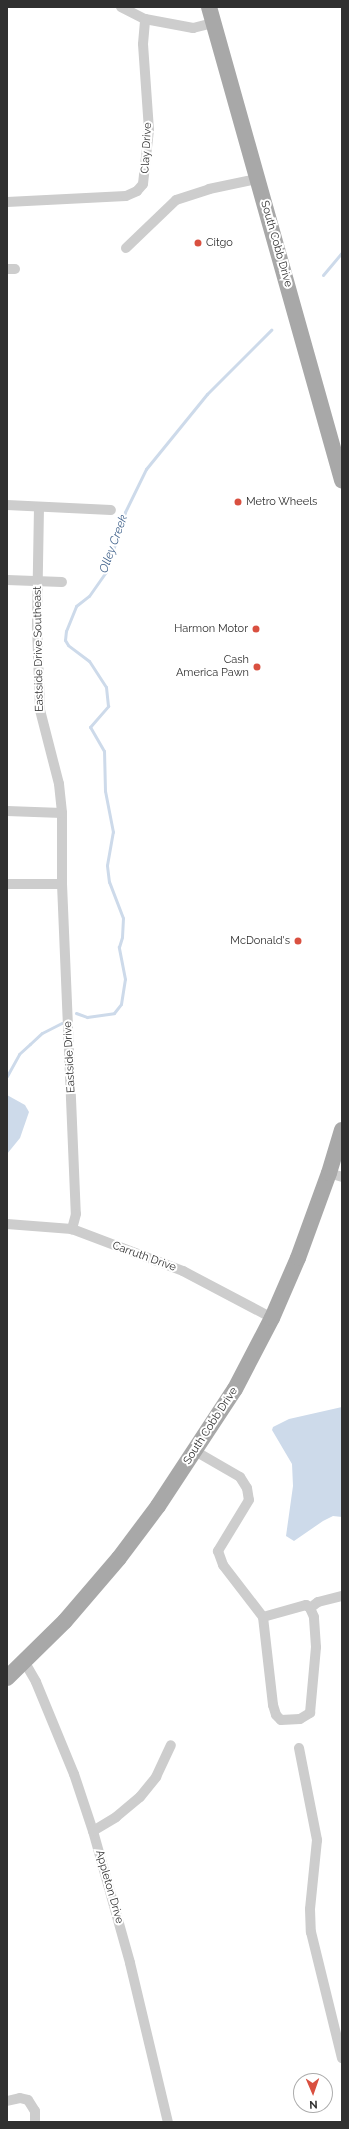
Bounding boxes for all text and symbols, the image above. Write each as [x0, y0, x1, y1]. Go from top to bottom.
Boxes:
street label: Clay Drive [139, 122, 155, 174]
street label: South Cobb Drive [257, 199, 295, 289]
place label: Citgo [206, 236, 233, 250]
marker: Citgo [193, 238, 203, 248]
place label: Metro Wheels [246, 495, 318, 509]
marker: Metro Wheels [233, 497, 243, 507]
water label: Olley Creek [97, 513, 131, 575]
street label: Eastside Drive Southeast [31, 586, 47, 712]
place label: Harmon Motor [174, 622, 248, 636]
marker: Harmon Motor [251, 624, 261, 634]
place label: Cash America Pawn [176, 654, 249, 680]
marker: Cash America Pawn [252, 662, 262, 672]
place label: McDonald's [230, 934, 290, 948]
marker: McDonald's [293, 936, 303, 946]
street label: Eastside Drive [62, 1021, 78, 1093]
street label: Carruth Drive [110, 1239, 178, 1275]
street label: South Cobb Drive [181, 1385, 241, 1467]
street label: Appleton Drive [92, 1849, 126, 1925]
north arrow [293, 2073, 333, 2113]
text: N [309, 2098, 318, 2111]

